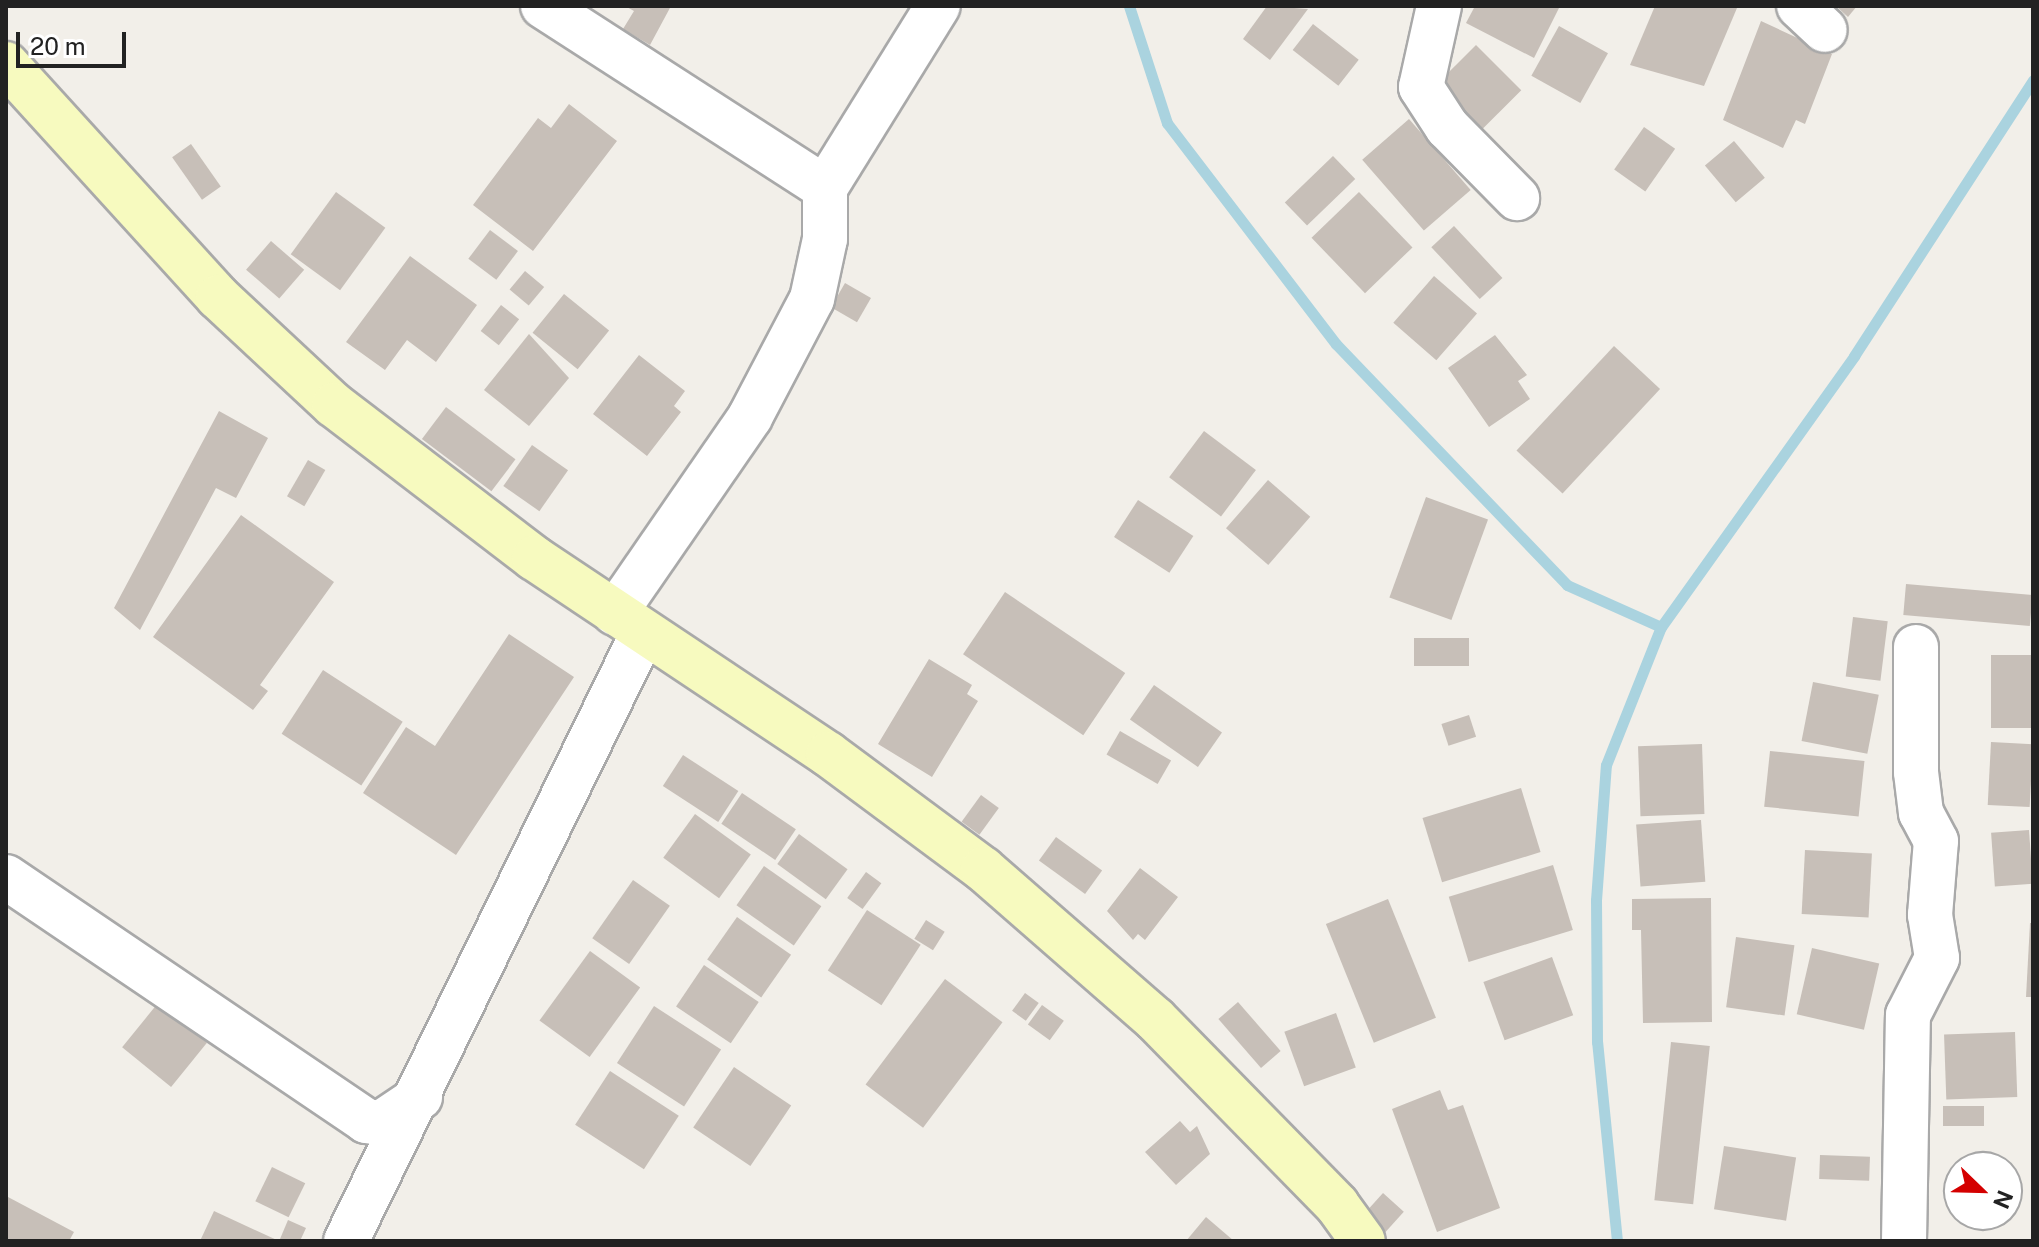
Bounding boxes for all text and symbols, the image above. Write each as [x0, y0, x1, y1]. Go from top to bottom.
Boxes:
scale bar [20, 16, 130, 66]
text: 20 m [30, 32, 86, 60]
north arrow [1943, 1151, 2023, 1231]
text: N [1988, 1187, 2019, 1213]

